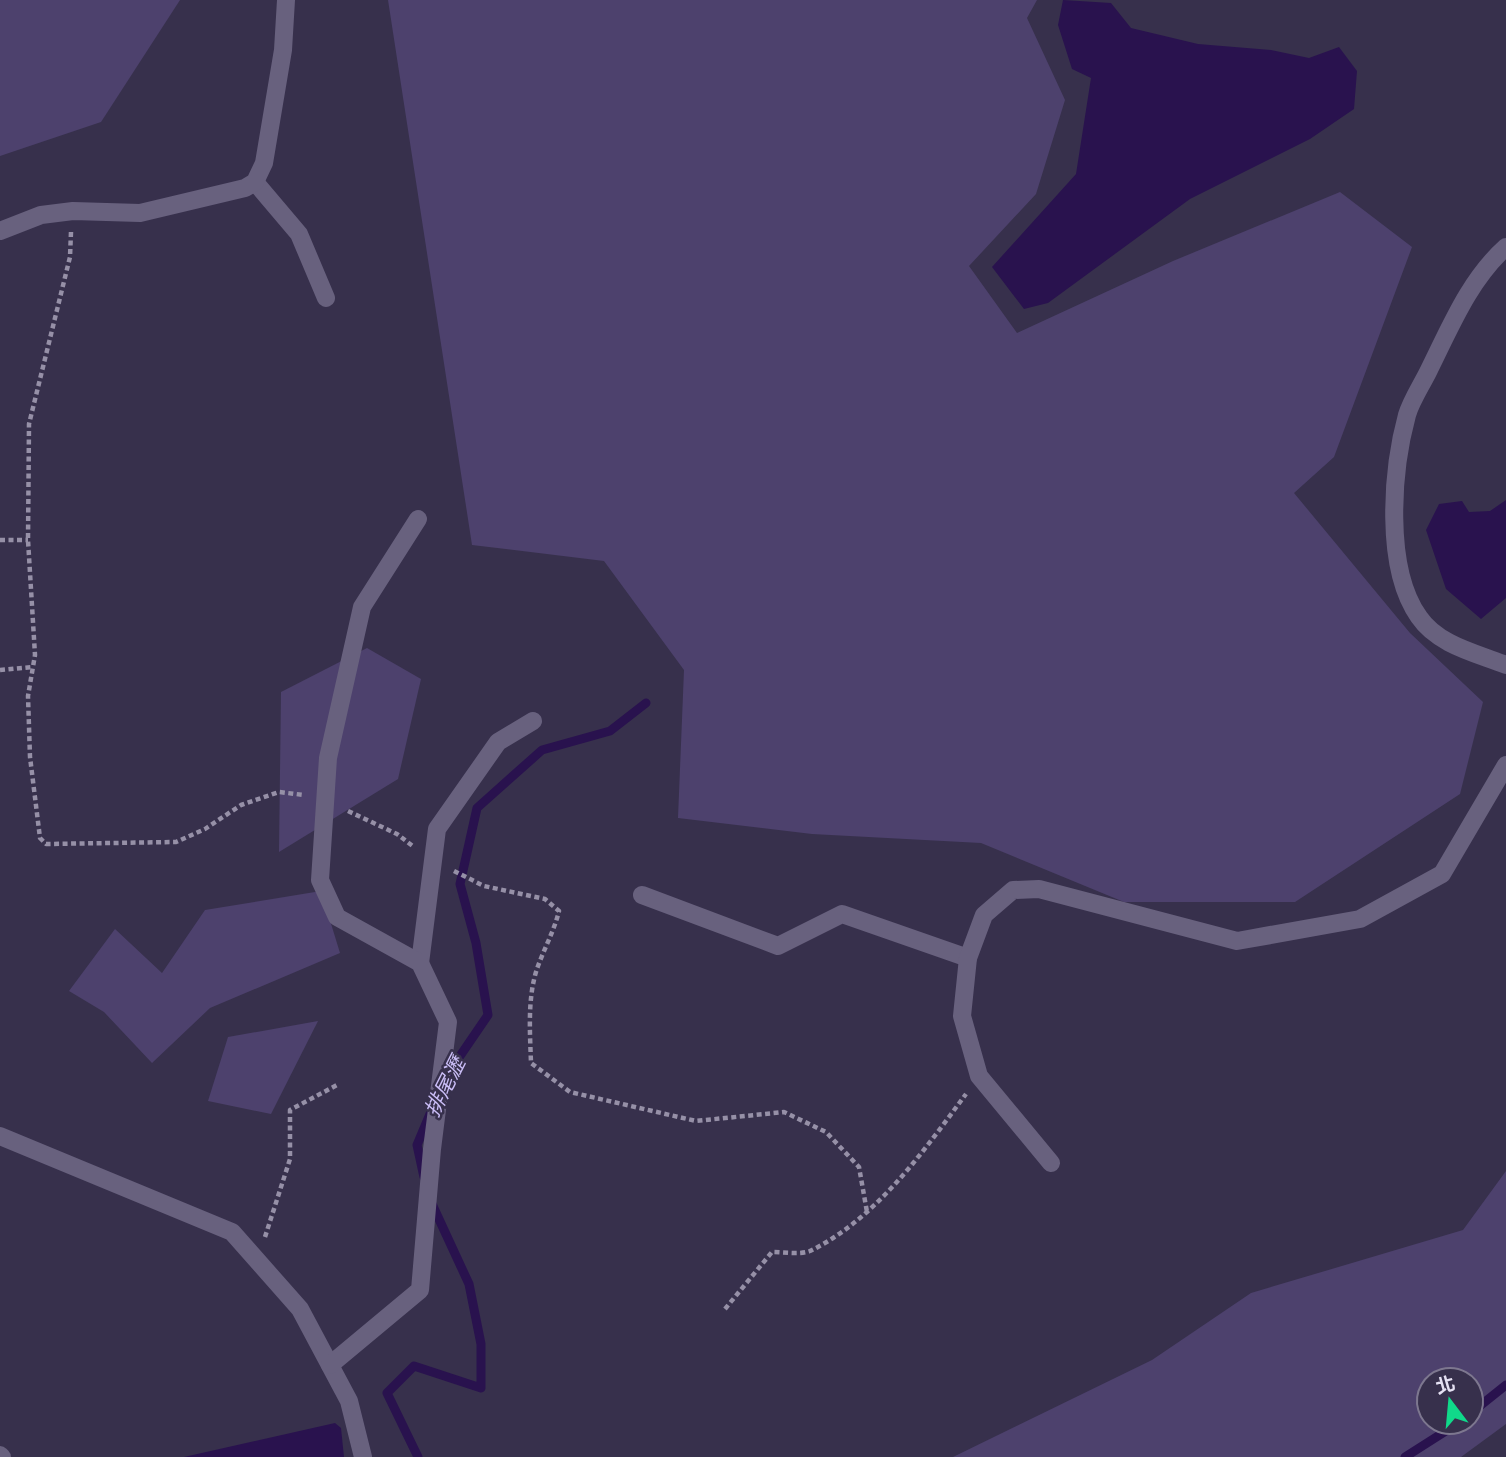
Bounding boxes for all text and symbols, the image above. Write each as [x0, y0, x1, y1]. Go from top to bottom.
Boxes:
water label: 排尾瀝 [418, 1049, 471, 1120]
north arrow [1415, 1366, 1485, 1436]
text: 北 [1433, 1371, 1457, 1398]

